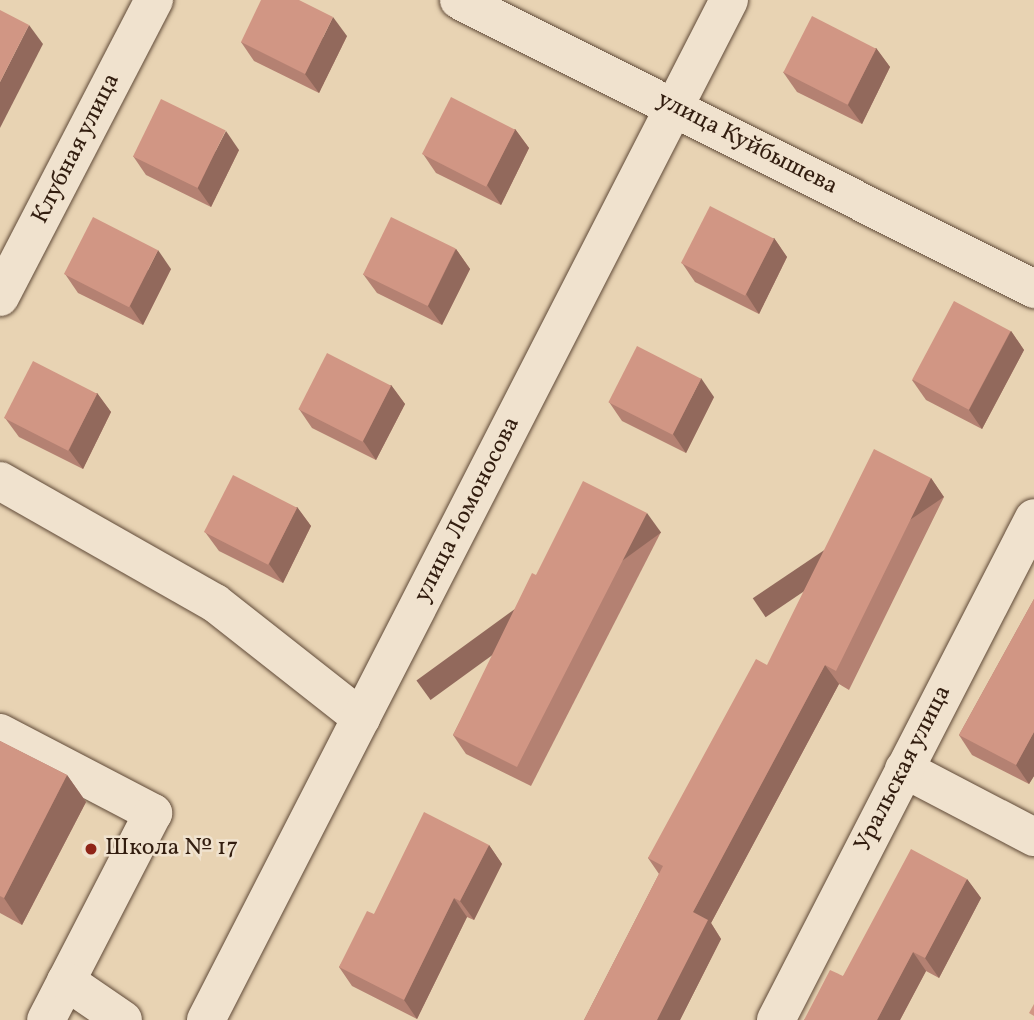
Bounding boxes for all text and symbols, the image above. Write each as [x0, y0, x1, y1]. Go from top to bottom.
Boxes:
street label: Клубная улица [27, 69, 127, 229]
street label: улица Куйбышева [652, 86, 842, 202]
street label: улица Ломоносова [409, 412, 527, 608]
street label: Уральская улица [849, 681, 959, 857]
place label: Школа № 17 [105, 835, 238, 863]
marker: Школа № 17 [83, 841, 99, 857]

